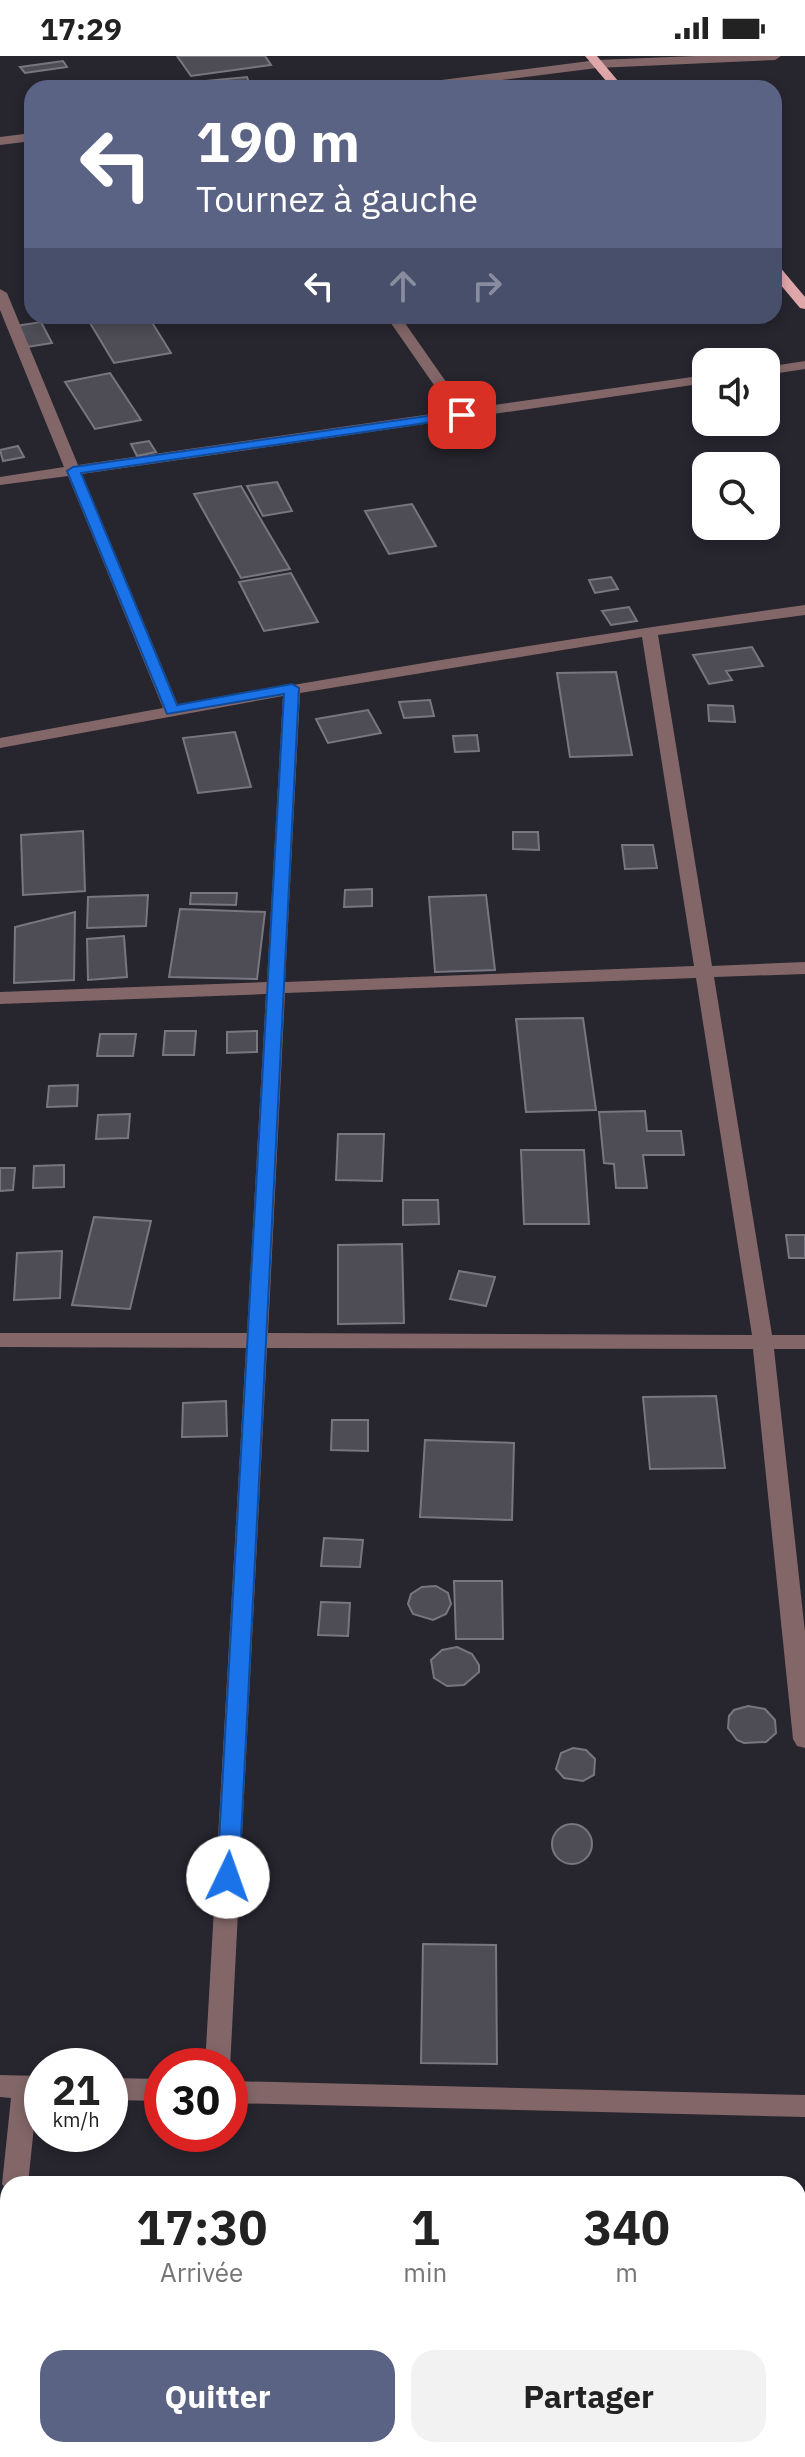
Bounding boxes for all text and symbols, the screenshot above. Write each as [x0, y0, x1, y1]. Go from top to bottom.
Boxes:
text: 17:29 [40, 9, 122, 48]
text: 190 m [196, 105, 360, 177]
icon: left [64, 112, 168, 216]
text: Tournez à gauche [196, 175, 478, 222]
icon: left [297, 264, 341, 308]
icon: ahead [381, 264, 425, 308]
icon: right [465, 264, 509, 308]
map controls [692, 348, 780, 540]
button: sound [692, 348, 780, 436]
pin [428, 381, 496, 449]
icon: arrive [440, 393, 484, 437]
button: search [692, 452, 780, 540]
position arrow [186, 1835, 270, 1919]
speed limit sign: 30 [144, 2048, 248, 2152]
text: 21 [52, 2064, 100, 2116]
text: km/h [52, 2106, 100, 2133]
text: 17:30 [136, 2196, 267, 2258]
text: 1 [411, 2196, 440, 2258]
text: 340 [583, 2196, 670, 2258]
text: Arrivée [160, 2255, 243, 2289]
text: min [403, 2255, 447, 2289]
text: m [615, 2255, 638, 2289]
button: Quitter [40, 2350, 395, 2442]
button: Partager [411, 2350, 766, 2442]

